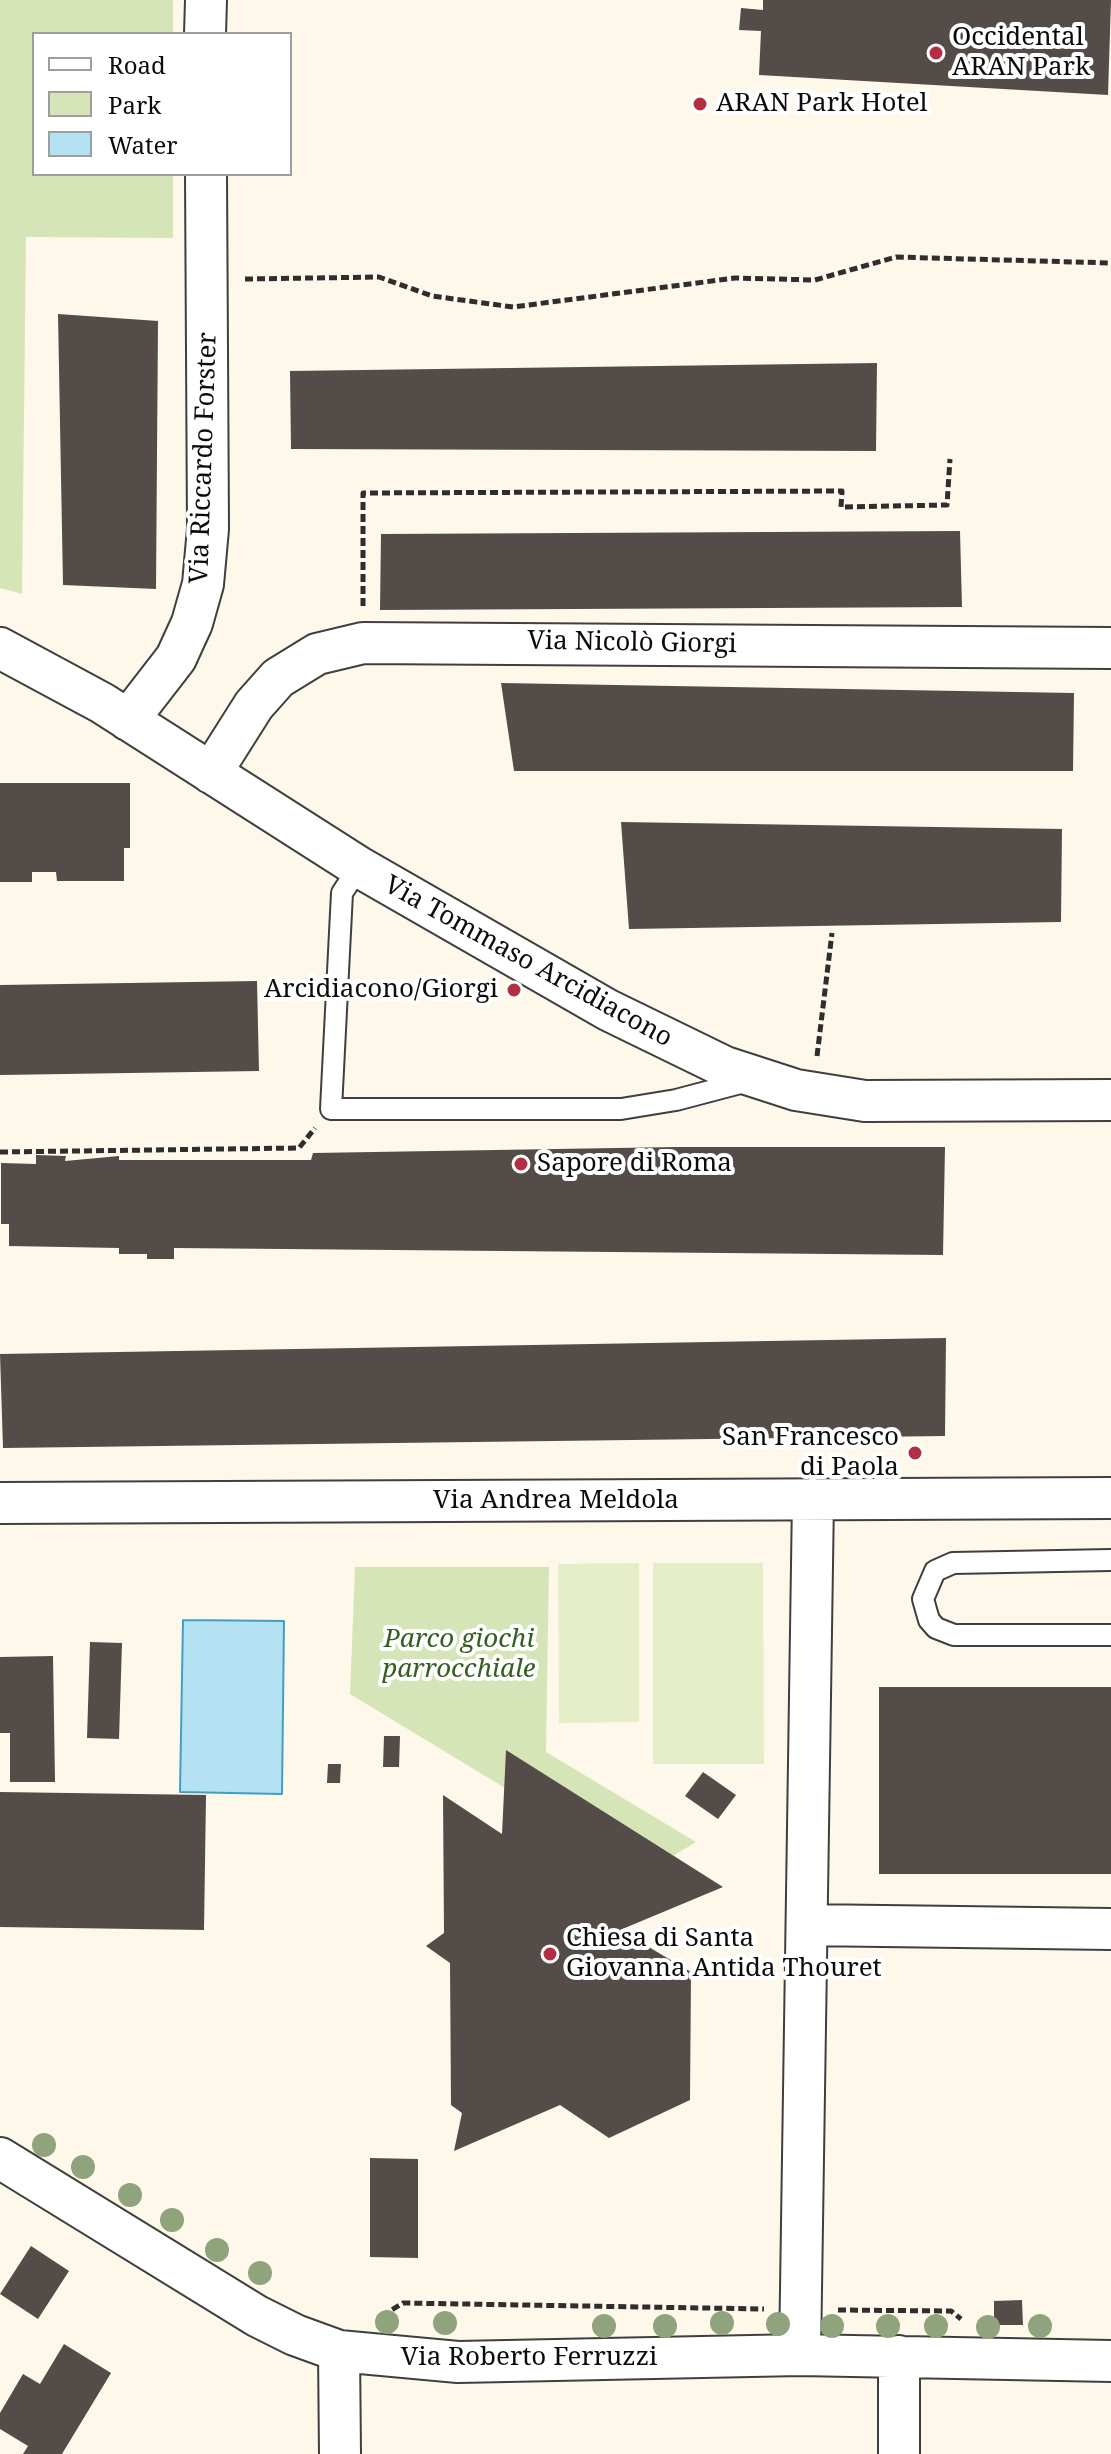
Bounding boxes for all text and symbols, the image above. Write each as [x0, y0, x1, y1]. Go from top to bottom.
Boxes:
place label: Occidental ARAN Park [952, 22, 1090, 84]
legend [32, 32, 292, 176]
marker: Occidental ARAN Park [927, 44, 945, 62]
text: Road [108, 48, 166, 81]
text: Park [108, 88, 161, 121]
place label: ARAN Park Hotel [716, 88, 928, 120]
marker: ARAN Park Hotel [691, 95, 709, 113]
text: Water [108, 128, 178, 161]
street label: Via Riccardo Forster [184, 332, 224, 584]
street label: Via Nicolò Giorgi [527, 626, 737, 660]
street label: Via Tommaso Arcidiacono [379, 870, 677, 1054]
place label: Arcidiacono/Giorgi [264, 974, 498, 1006]
marker: Arcidiacono/Giorgi [505, 981, 523, 999]
place label: Sapore di Roma [537, 1148, 732, 1180]
marker: Sapore di Roma [512, 1155, 530, 1173]
place label: San Francesco di Paola [722, 1422, 899, 1484]
marker: San Francesco di Paola [906, 1444, 924, 1462]
street label: Via Andrea Meldola [433, 1485, 679, 1517]
park label: Parco giochi parrocchiale [382, 1624, 536, 1686]
place label: Chiesa di Santa Giovanna Antida Thouret [566, 1923, 882, 1984]
marker: Chiesa di Santa Giovanna Antida Thouret [541, 1945, 559, 1963]
street label: Via Roberto Ferruzzi [401, 2342, 657, 2374]

